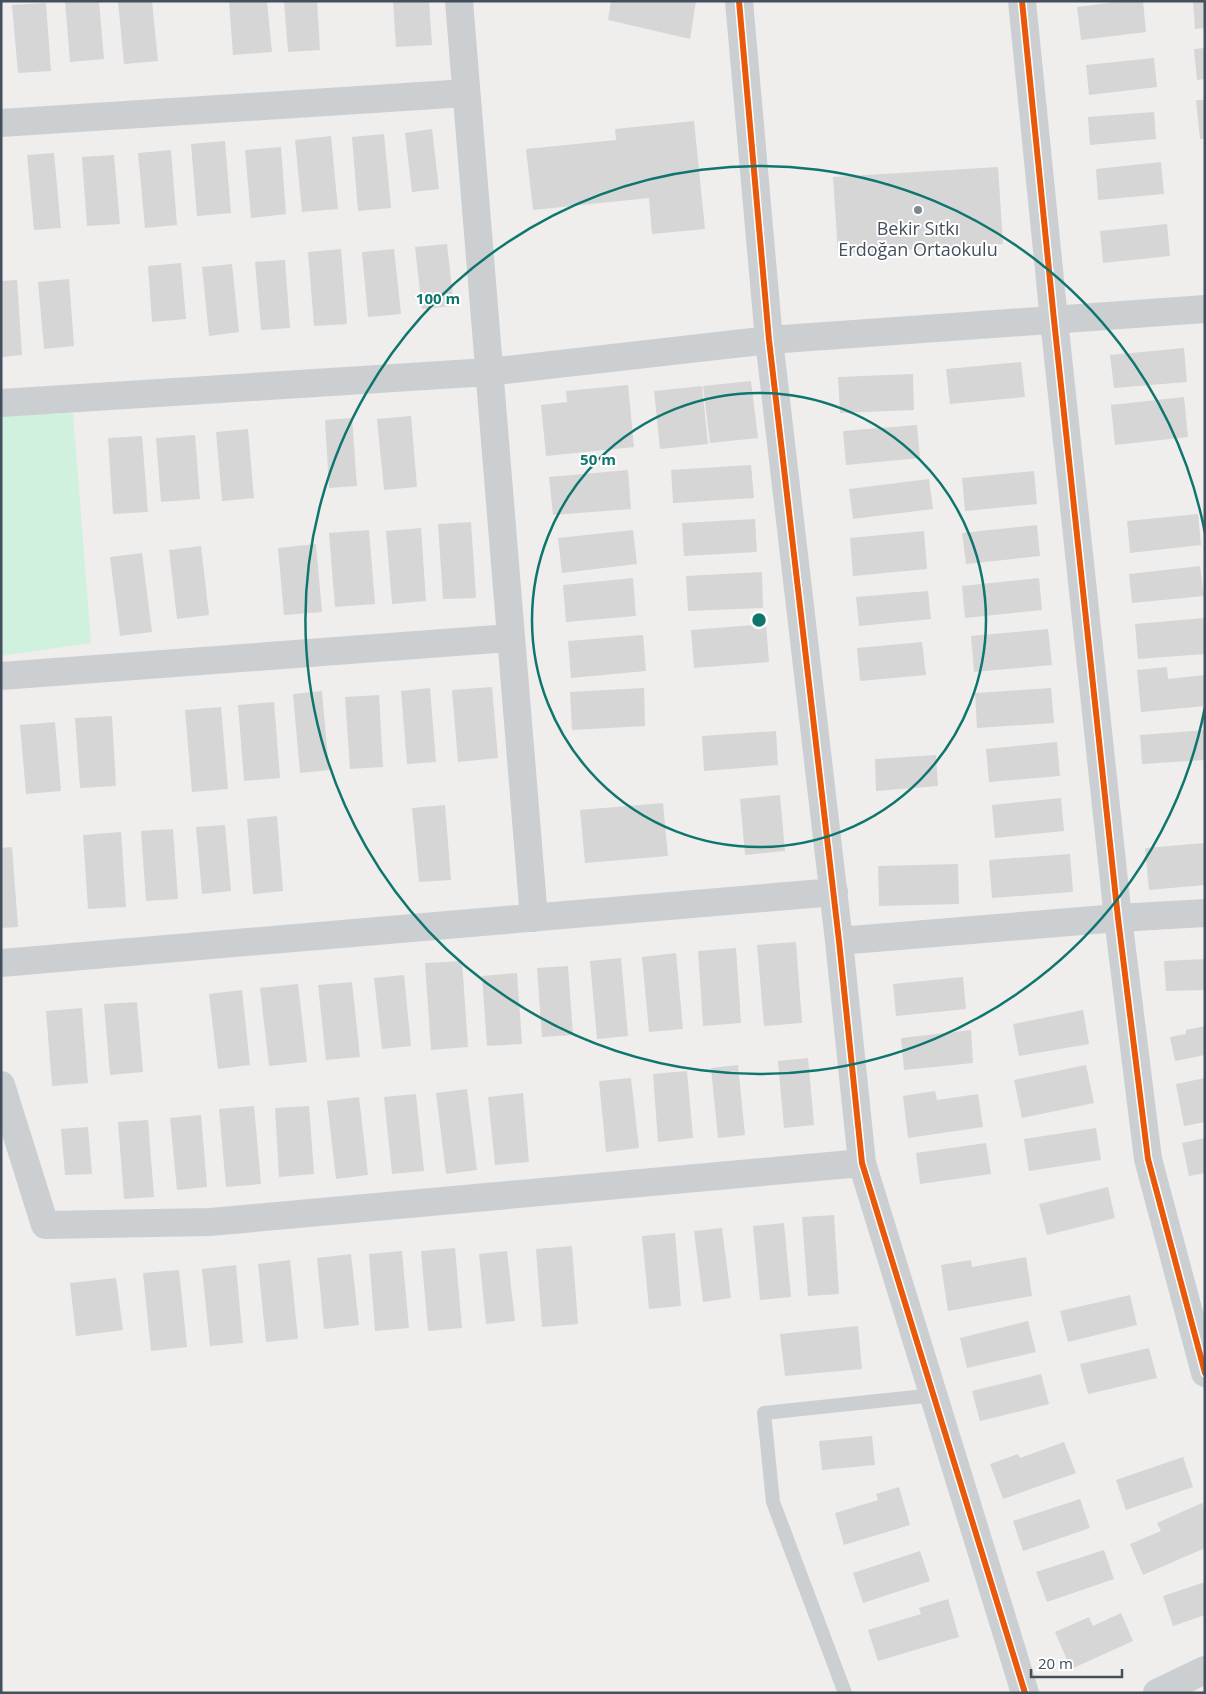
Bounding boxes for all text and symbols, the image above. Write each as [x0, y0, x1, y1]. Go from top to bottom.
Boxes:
marker: Bekir Sıtkı Erdoğan Ortaokulu [912, 204, 924, 216]
place label: Bekir Sıtkı Erdoğan Ortaokulu [838, 216, 998, 261]
text: 100 m [416, 288, 460, 308]
text: 50 m [580, 449, 616, 469]
centre of rings [750, 611, 768, 629]
scale bar [1031, 1646, 1122, 1678]
text: 20 m [1038, 1653, 1073, 1673]

